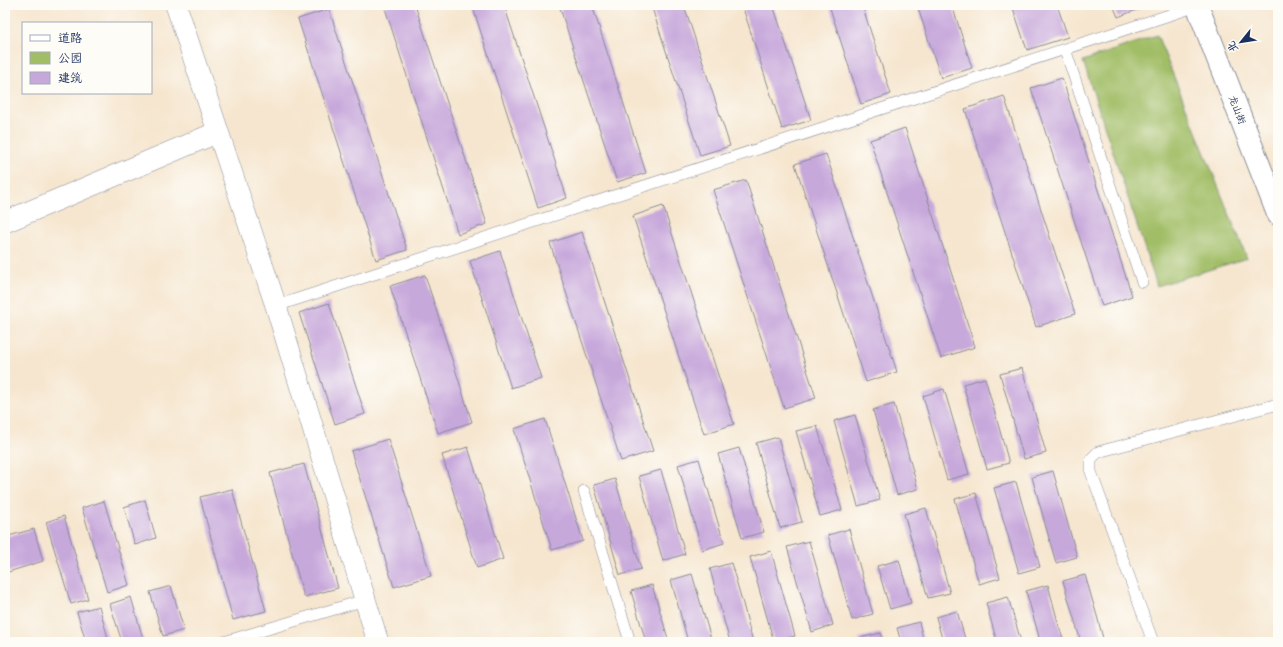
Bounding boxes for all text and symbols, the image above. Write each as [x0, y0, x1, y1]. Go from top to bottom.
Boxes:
legend [22, 22, 152, 94]
north arrow [1221, 22, 1261, 62]
text: 道路 [58, 31, 82, 46]
text: 北 [1224, 39, 1241, 55]
text: 公园 [58, 51, 82, 66]
text: 建筑 [58, 71, 82, 86]
street label: 龙山街 [1226, 94, 1248, 126]

